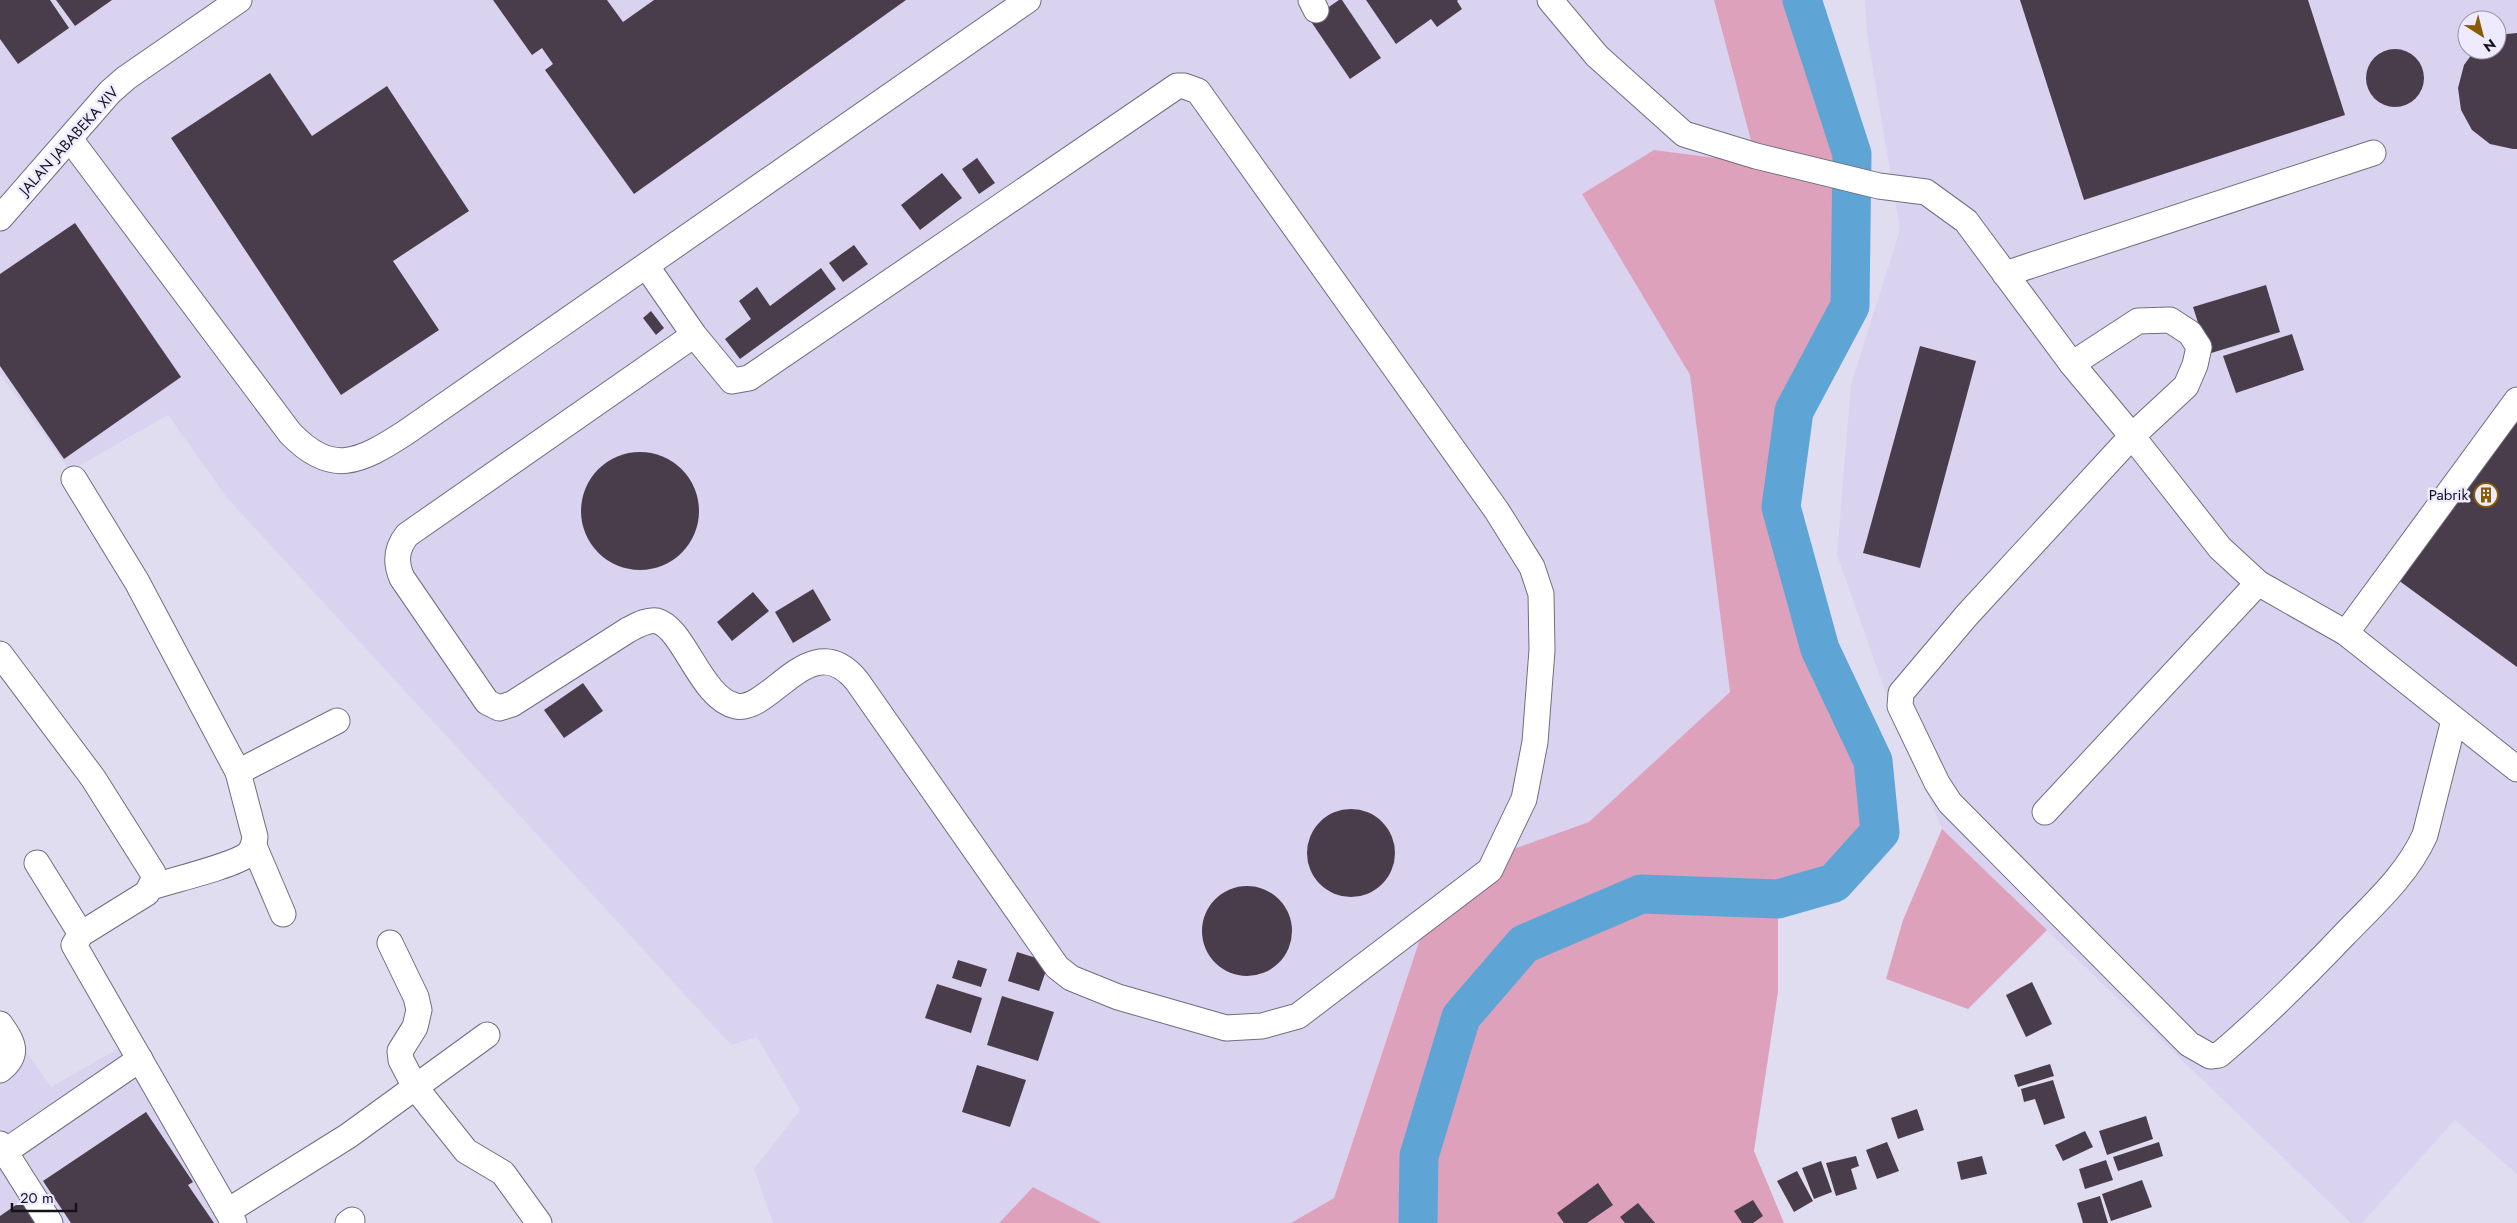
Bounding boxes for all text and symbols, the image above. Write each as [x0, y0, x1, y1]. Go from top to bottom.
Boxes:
north arrow [2457, 10, 2507, 60]
text: N [2479, 34, 2500, 57]
street label: JALAN JABABEKA XIV [13, 82, 124, 202]
building icon: Pabrik [2473, 482, 2499, 508]
place label: Pabrik [2429, 484, 2468, 506]
scale bar [12, 1180, 76, 1212]
text: 20 m [20, 1187, 54, 1209]

